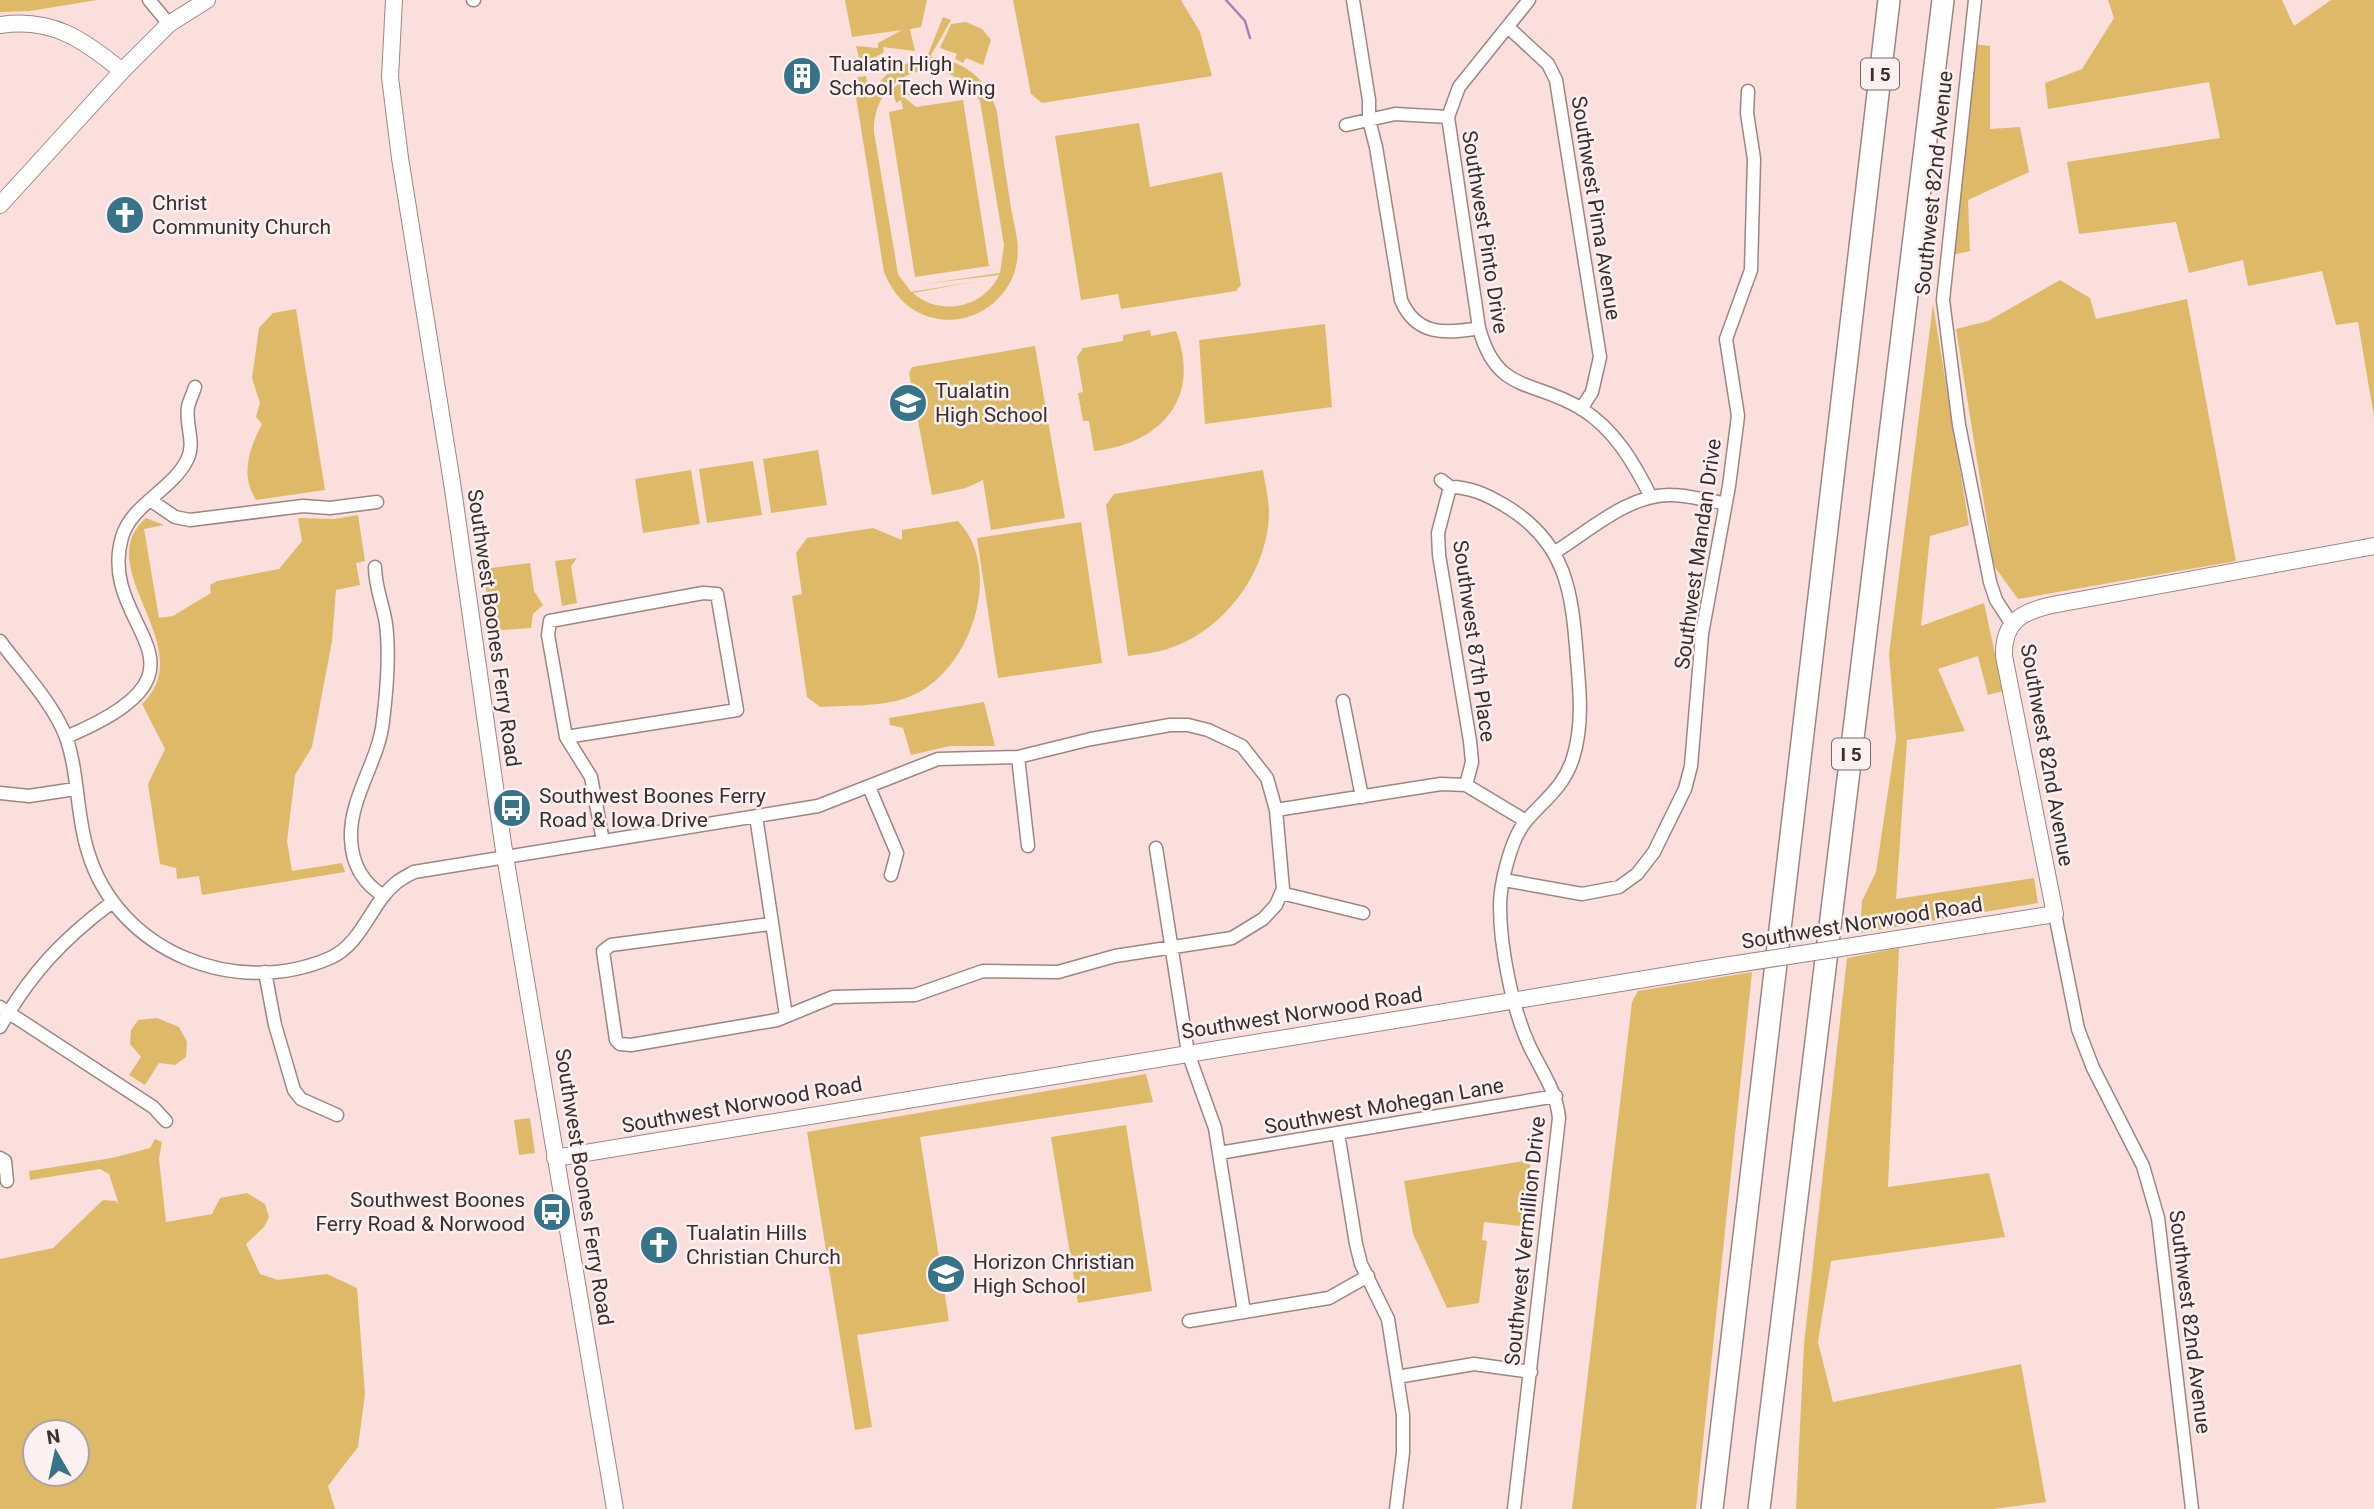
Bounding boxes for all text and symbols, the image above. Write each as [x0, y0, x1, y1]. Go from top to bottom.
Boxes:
place label: Tualatin High School Tech Wing [829, 52, 995, 100]
building icon: Tualatin High School Tech Wing [781, 55, 823, 97]
road number: I 5 [1861, 58, 1899, 90]
street label: Southwest 82nd Avenue [1910, 70, 1958, 296]
street label: Southwest Pima Avenue [1566, 94, 1626, 322]
street label: Southwest Pinto Drive [1457, 129, 1513, 335]
place label: Christ Community Church [152, 191, 331, 239]
church icon: Christ Community Church [104, 194, 146, 236]
place label: Tualatin High School [935, 379, 1048, 427]
school or university icon: Tualatin High School [887, 382, 929, 424]
street label: Southwest Mandan Drive [1670, 437, 1726, 671]
street label: Southwest Boones Ferry Road [463, 487, 525, 769]
street label: Southwest 87th Place [1448, 539, 1500, 743]
street label: Southwest 82nd Avenue [2016, 642, 2078, 868]
road number: I 5 [1832, 738, 1870, 769]
place label: Southwest Boones Ferry Road & Iowa Drive [539, 784, 766, 832]
bus stop icon: Southwest Boones Ferry Road & Iowa Drive [491, 787, 533, 829]
street label: Southwest Norwood Road [1740, 892, 1984, 954]
street label: Southwest Norwood Road [1180, 982, 1424, 1044]
street label: Southwest Boones Ferry Road [550, 1047, 618, 1327]
street label: Southwest Norwood Road [620, 1072, 864, 1138]
street label: Southwest Mohegan Lane [1262, 1073, 1506, 1139]
street label: Southwest Vermillion Drive [1500, 1115, 1550, 1367]
place label: Southwest Boones Ferry Road & Norwood [315, 1188, 525, 1236]
bus stop icon: Southwest Boones Ferry Road & Norwood [531, 1191, 573, 1233]
street label: Southwest 82nd Avenue [2164, 1209, 2216, 1435]
place label: Tualatin Hills Christian Church [686, 1221, 841, 1269]
church icon: Tualatin Hills Christian Church [638, 1224, 680, 1266]
place label: Horizon Christian High School [973, 1250, 1135, 1298]
school or university icon: Horizon Christian High School [925, 1253, 967, 1295]
north arrow [21, 1418, 91, 1488]
text: N [45, 1424, 62, 1449]

